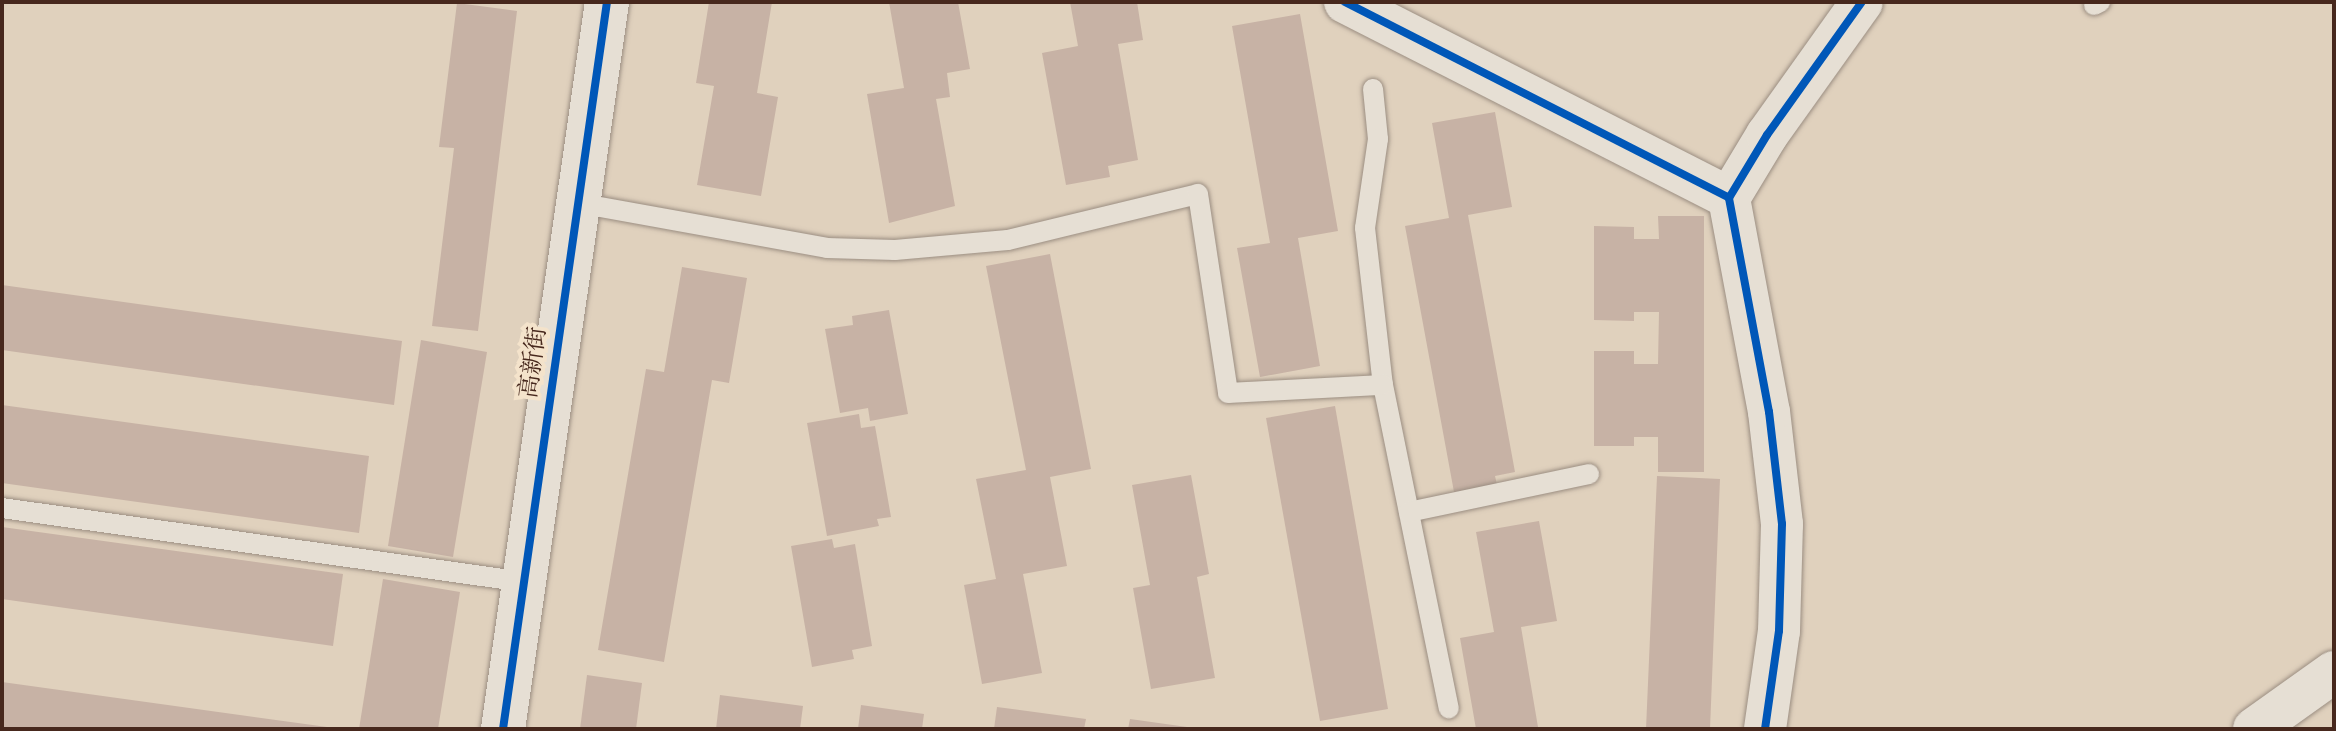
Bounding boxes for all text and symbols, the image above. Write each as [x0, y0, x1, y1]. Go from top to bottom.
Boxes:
street label: 高新街 [516, 325, 554, 401]

